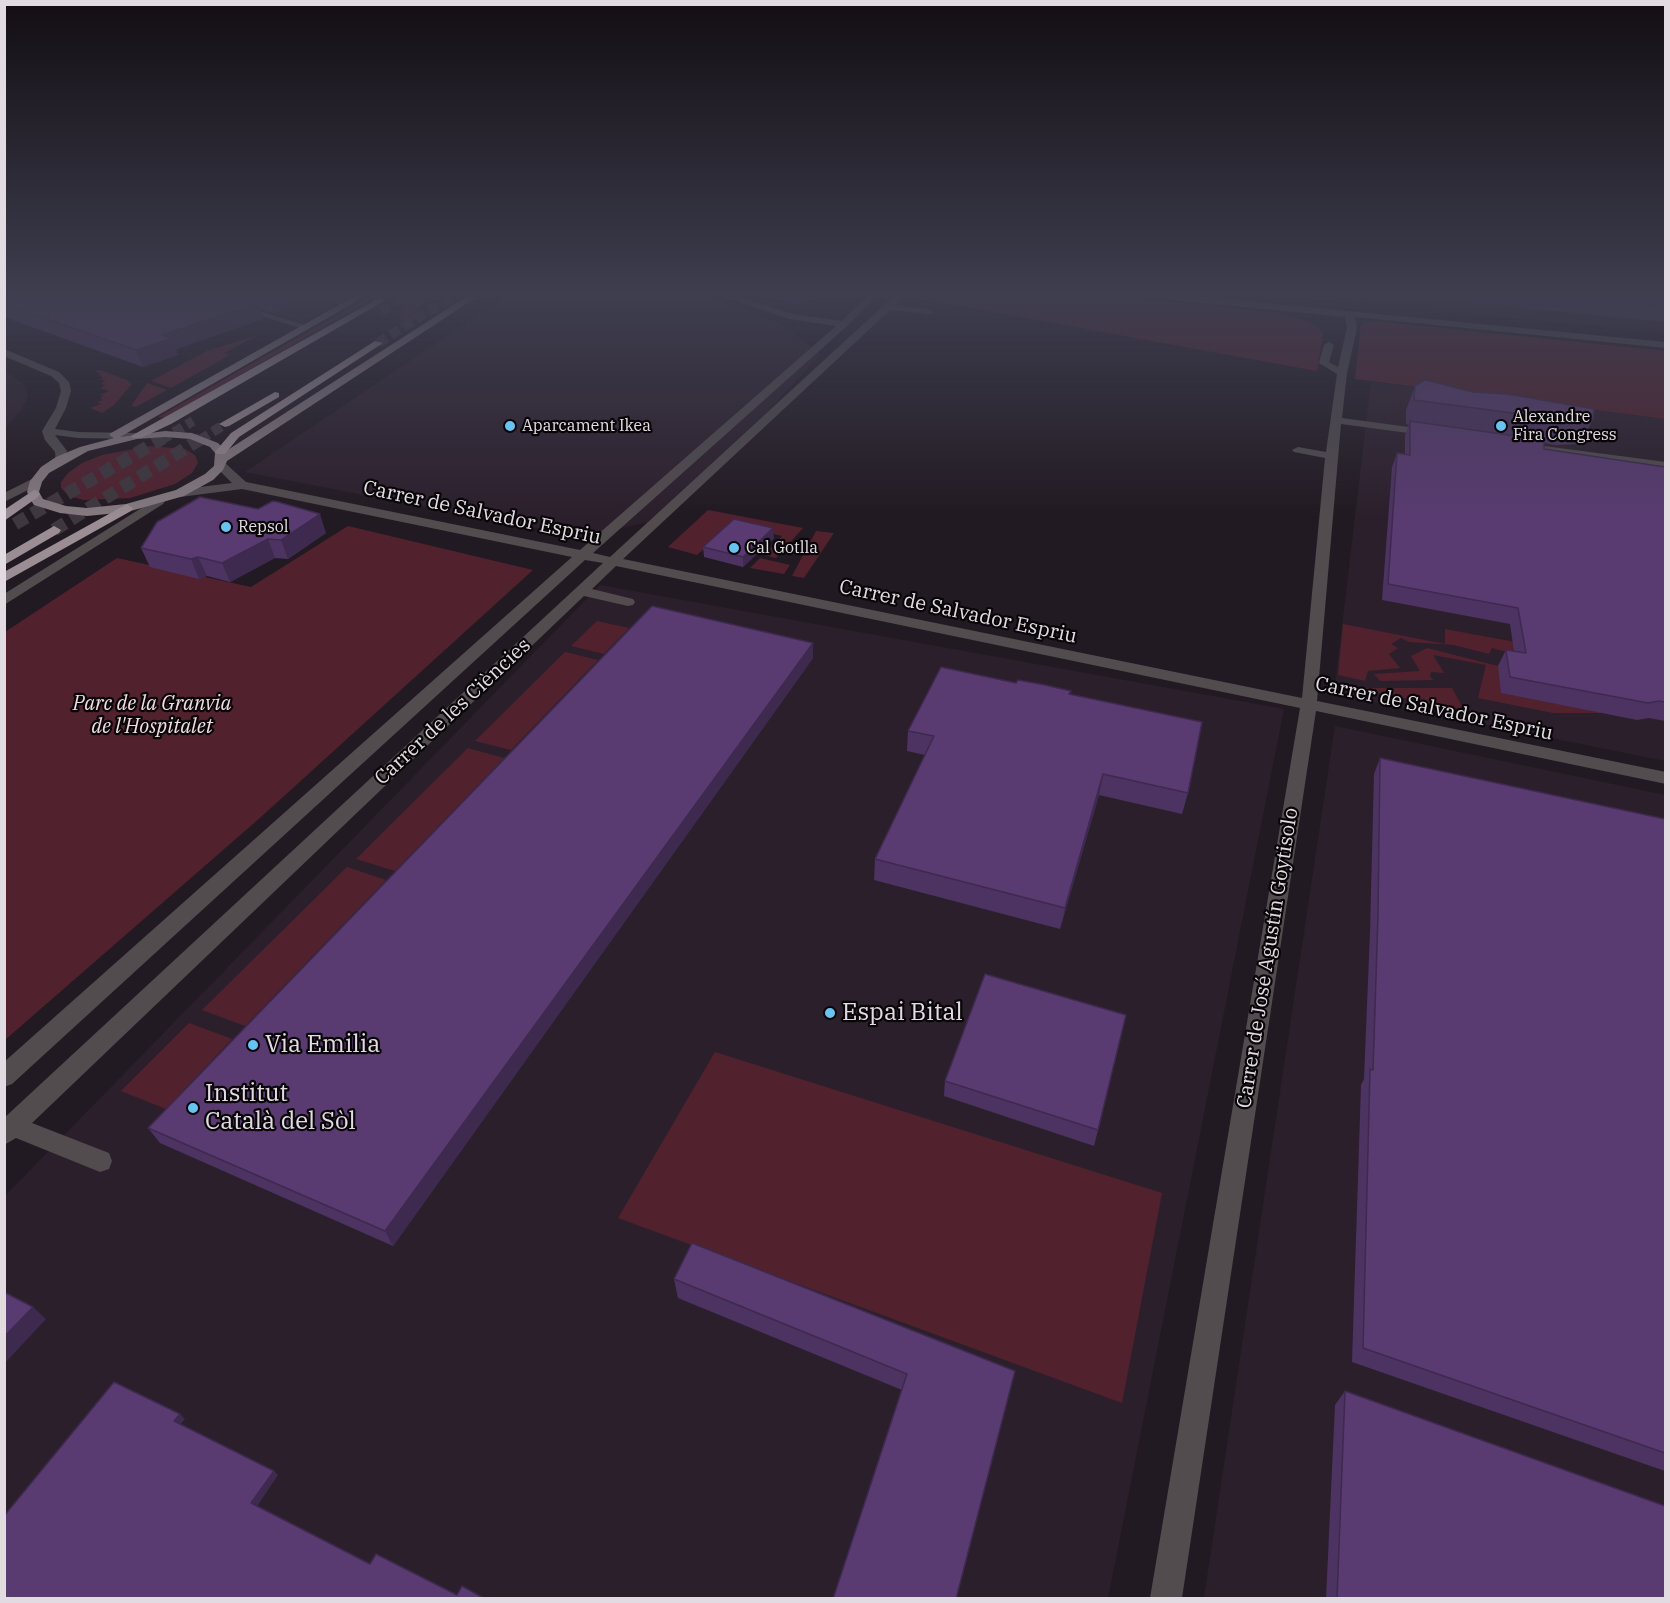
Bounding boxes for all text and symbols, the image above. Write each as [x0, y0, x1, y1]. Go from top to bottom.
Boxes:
place label: Alexandre Fira Congress [1513, 407, 1617, 445]
place label: Aparcament Ikea [522, 416, 651, 436]
marker: Aparcament Ikea [503, 419, 517, 433]
marker: Alexandre Fira Congress [1494, 419, 1508, 433]
street label: Carrer de Salvador Espriu [361, 476, 603, 550]
place label: Repsol [238, 517, 289, 537]
marker: Repsol [219, 520, 233, 534]
place label: Cal Gotlla [746, 538, 818, 558]
marker: Cal Gotlla [727, 541, 741, 555]
street label: Carrer de Salvador Espriu [837, 575, 1079, 649]
street label: Carrer de les Ciències [370, 634, 536, 790]
street label: Carrer de Salvador Espriu [1313, 672, 1555, 746]
park label: Parc de la Granvia de l'Hospitalet [73, 692, 231, 739]
street label: Carrer de José Agustín Goytisolo [1232, 806, 1304, 1110]
place label: Espai Bital [842, 999, 963, 1027]
marker: Espai Bital [823, 1006, 837, 1020]
place label: Via Emilia [265, 1031, 380, 1059]
marker: Via Emilia [246, 1038, 260, 1052]
place label: Institut Català del Sòl [205, 1080, 356, 1136]
marker: Institut Català del Sòl [186, 1101, 200, 1115]

